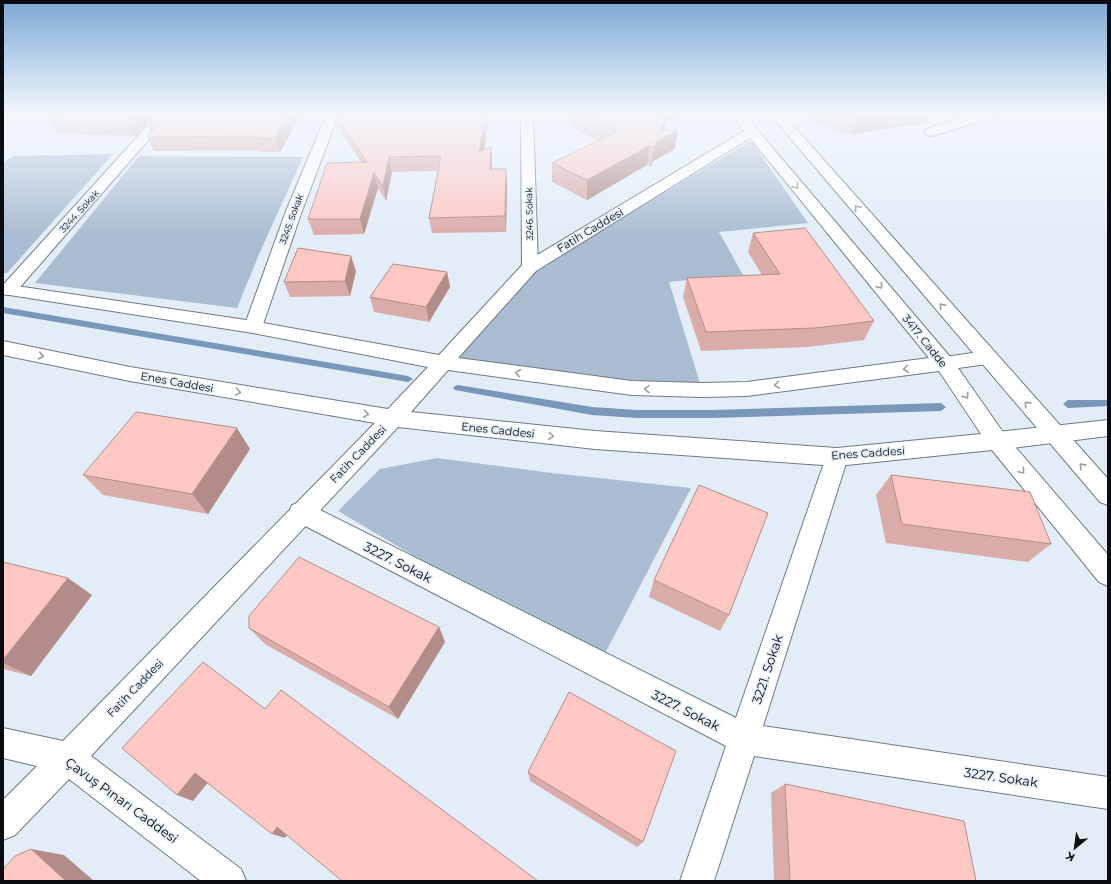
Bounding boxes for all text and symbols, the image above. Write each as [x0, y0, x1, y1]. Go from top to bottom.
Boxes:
one-way arrow [792, 182, 799, 189]
street label: 3244. Sokak [57, 187, 101, 235]
street label: 3246. Sokak [523, 187, 535, 241]
street label: 3245. Sokak [277, 192, 305, 246]
street label: Fatih Caddesi [554, 205, 626, 255]
one-way arrow [854, 205, 862, 213]
one-way arrow [875, 281, 882, 289]
one-way arrow [940, 303, 947, 311]
street label: 3417. Cadde [899, 312, 951, 371]
one-way arrow [38, 351, 44, 359]
one-way arrow [903, 364, 909, 373]
street label: Enes Caddesi [139, 369, 215, 395]
one-way arrow [515, 369, 521, 378]
one-way arrow [774, 381, 780, 390]
one-way arrow [644, 384, 650, 393]
one-way arrow [235, 387, 241, 396]
one-way arrow [961, 392, 969, 399]
one-way arrow [1025, 402, 1032, 409]
one-way arrow [363, 409, 369, 418]
street label: Enes Caddesi [461, 419, 535, 441]
street label: Fatih Caddesi [327, 422, 389, 486]
one-way arrow [548, 431, 554, 440]
street label: Enes Caddesi [831, 443, 905, 463]
one-way arrow [1079, 463, 1087, 471]
one-way arrow [1018, 467, 1025, 474]
street label: 3227. Sokak [361, 538, 435, 586]
street label: 3221. Sokak [748, 632, 786, 706]
street label: Fatih Caddesi [104, 656, 166, 720]
street label: 3227. Sokak [649, 686, 723, 734]
street label: Çavuş Pınarı Caddesi [63, 754, 181, 846]
street label: 3227. Sokak [963, 764, 1039, 790]
north arrow [1055, 828, 1095, 868]
text: K [1062, 848, 1077, 865]

